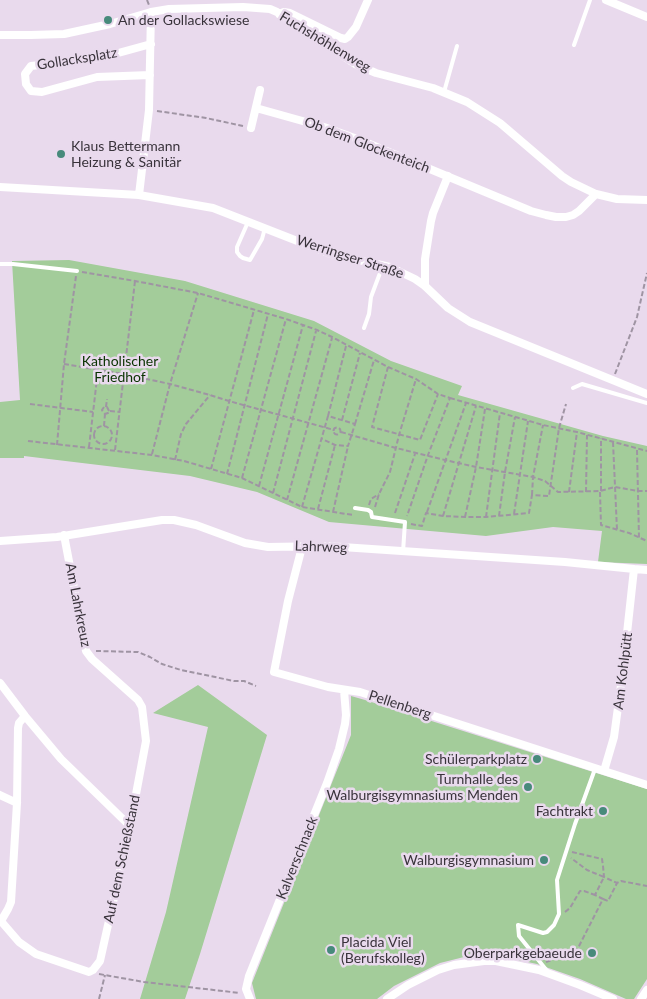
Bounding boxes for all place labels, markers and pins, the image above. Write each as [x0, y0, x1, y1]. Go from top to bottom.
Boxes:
place label: An der Gollackswiese [118, 12, 249, 28]
marker: An der Gollackswiese [102, 14, 114, 26]
place label: Klaus Bettermann Heizung & Sanitär [71, 138, 181, 170]
marker: Klaus Bettermann Heizung & Sanitär [55, 148, 67, 160]
place label: Schülerparkplatz [425, 751, 527, 767]
marker: Schülerparkplatz [531, 753, 543, 765]
place label: Turnhalle des Walburgisgymnasiums Menden [327, 771, 518, 804]
marker: Turnhalle des Walburgisgymnasiums Menden [522, 781, 534, 793]
place label: Fachtrakt [536, 803, 593, 819]
marker: Fachtrakt [597, 805, 609, 817]
place label: Walburgisgymnasium [403, 852, 534, 868]
marker: Walburgisgymnasium [538, 854, 550, 866]
place label: Placida Viel (Berufskolleg) [341, 934, 425, 966]
marker: Placida Viel (Berufskolleg) [325, 944, 337, 956]
place label: Oberparkgebaeude [464, 945, 582, 961]
marker: Oberparkgebaeude [586, 947, 598, 959]

